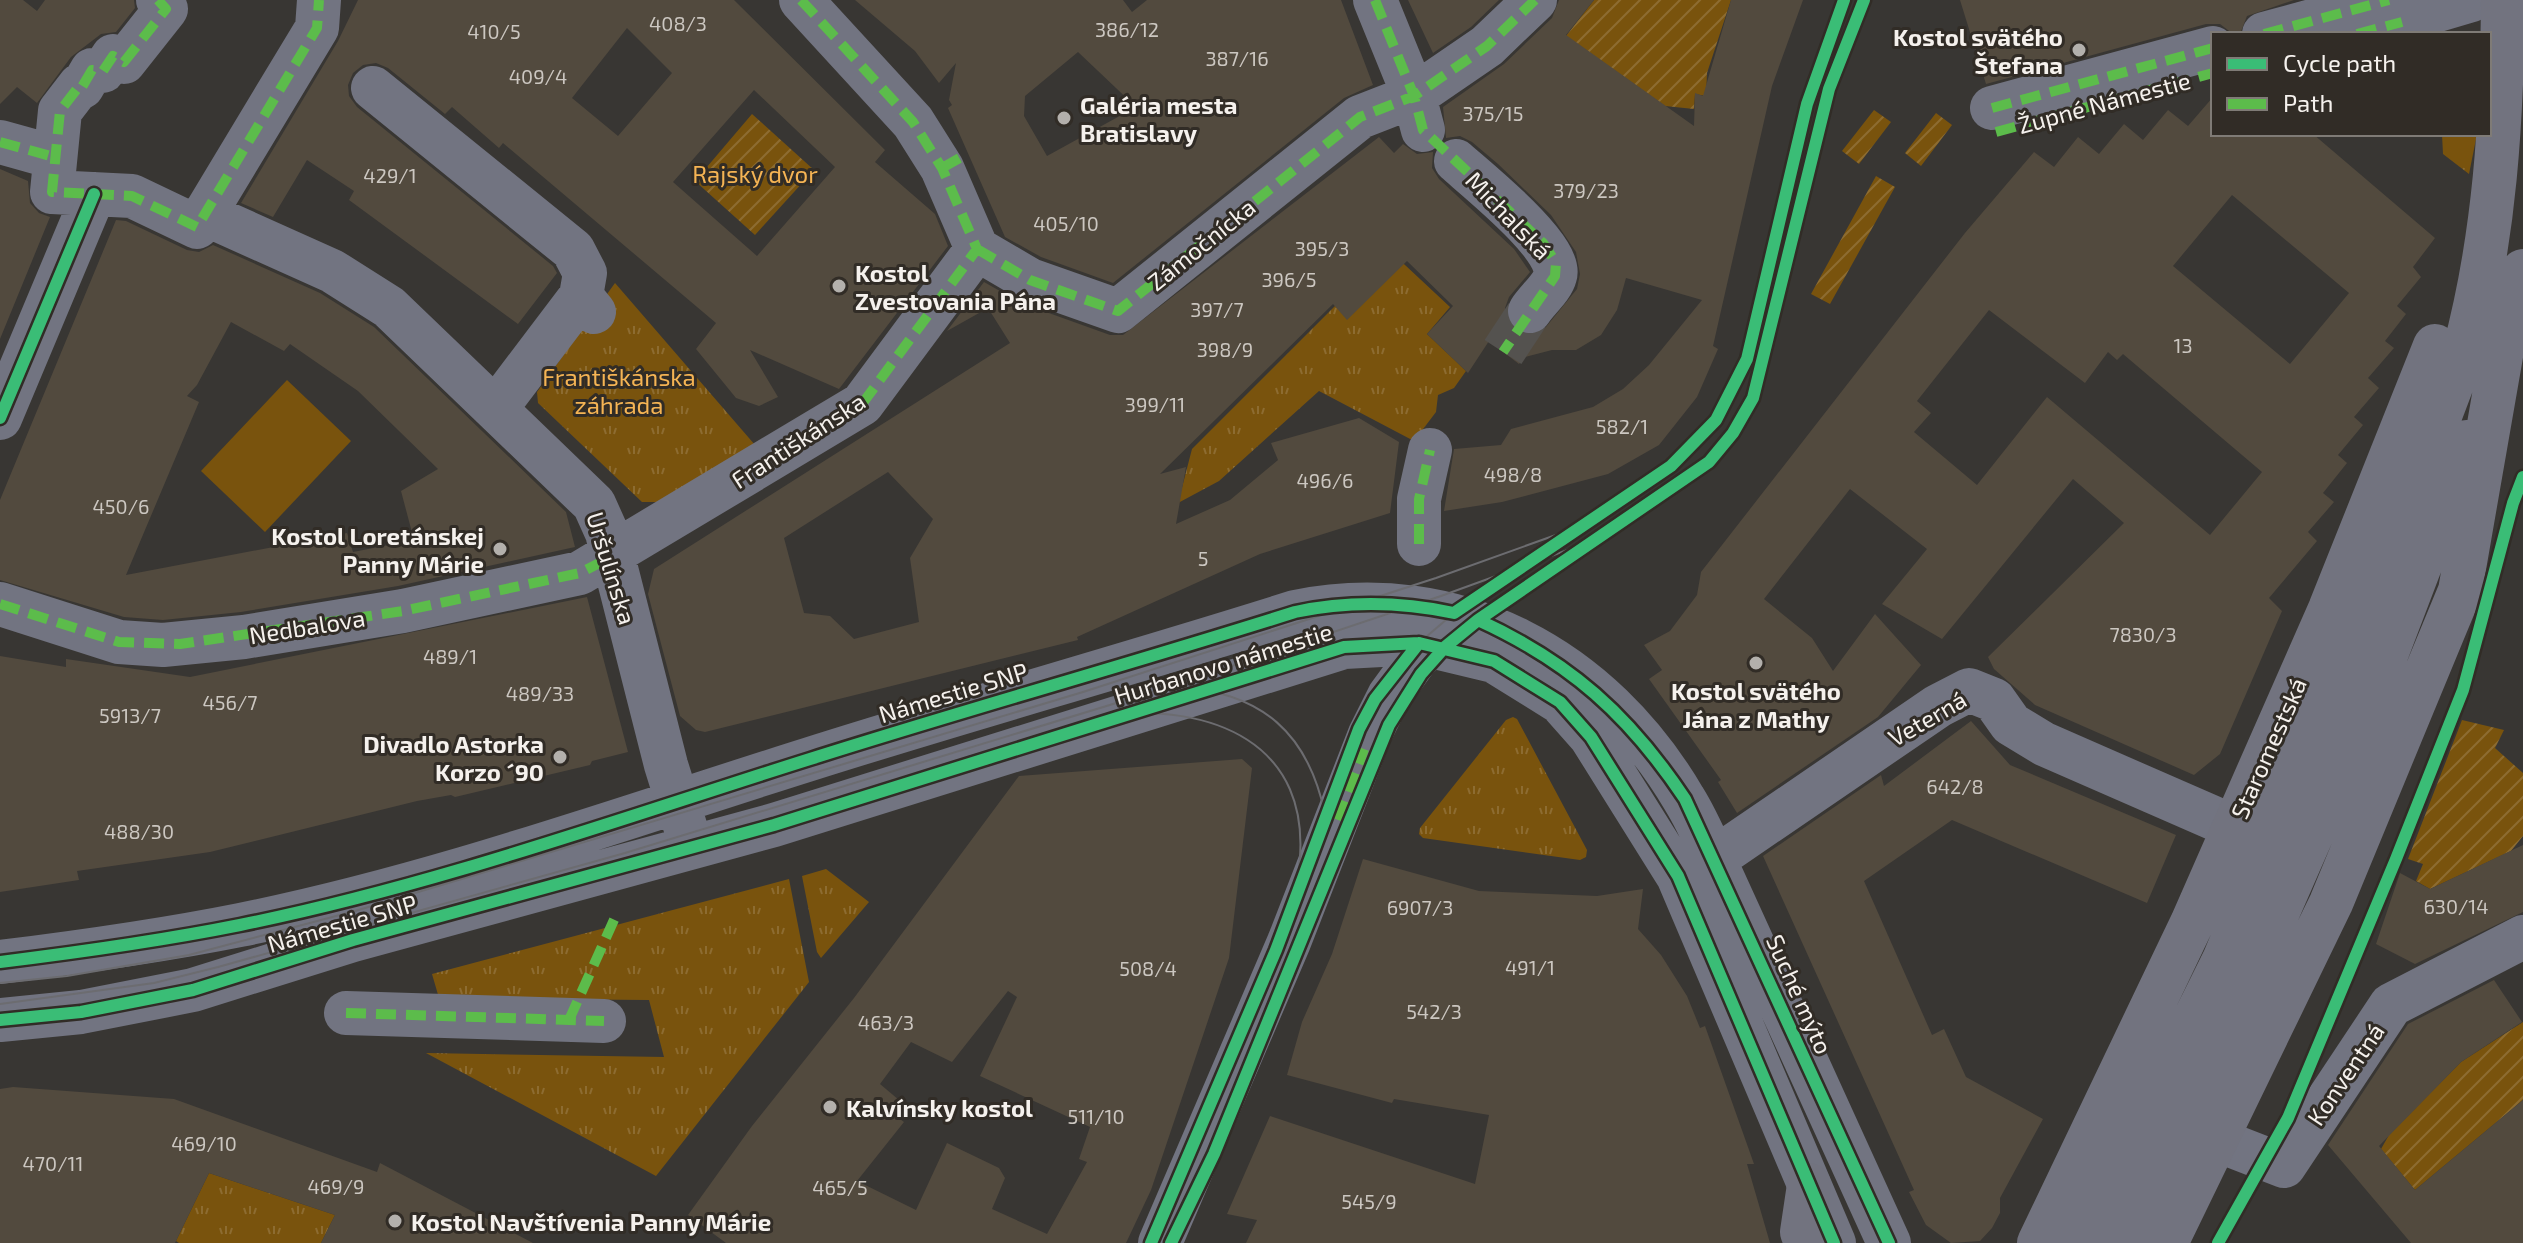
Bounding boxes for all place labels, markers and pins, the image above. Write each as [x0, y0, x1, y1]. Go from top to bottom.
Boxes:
place label: Kostol svätého Štefana [1893, 22, 2063, 79]
marker: Kostol svätého Štefana [2070, 41, 2088, 59]
place label: Galéria mesta Bratislavy [1080, 90, 1237, 147]
marker: Galéria mesta Bratislavy [1055, 109, 1073, 127]
place label: Kostol Zvestovania Pána [855, 258, 1056, 315]
marker: Kostol Zvestovania Pána [830, 277, 848, 295]
place label: Kostol Loretánskej Panny Márie [271, 521, 484, 578]
marker: Kostol Loretánskej Panny Márie [491, 540, 509, 558]
marker: Kostol svätého Jána z Mathy [1747, 654, 1765, 672]
place label: Kostol svätého Jána z Mathy [1671, 676, 1841, 733]
place label: Divadlo Astorka Korzo ´90 [363, 729, 544, 786]
marker: Divadlo Astorka Korzo ´90 [551, 748, 569, 766]
place label: Kalvínsky kostol [846, 1093, 1033, 1122]
marker: Kalvínsky kostol [821, 1098, 839, 1116]
place label: Kostol Navštívenia Panny Márie [411, 1207, 771, 1236]
marker: Kostol Navštívenia Panny Márie [386, 1212, 404, 1230]

